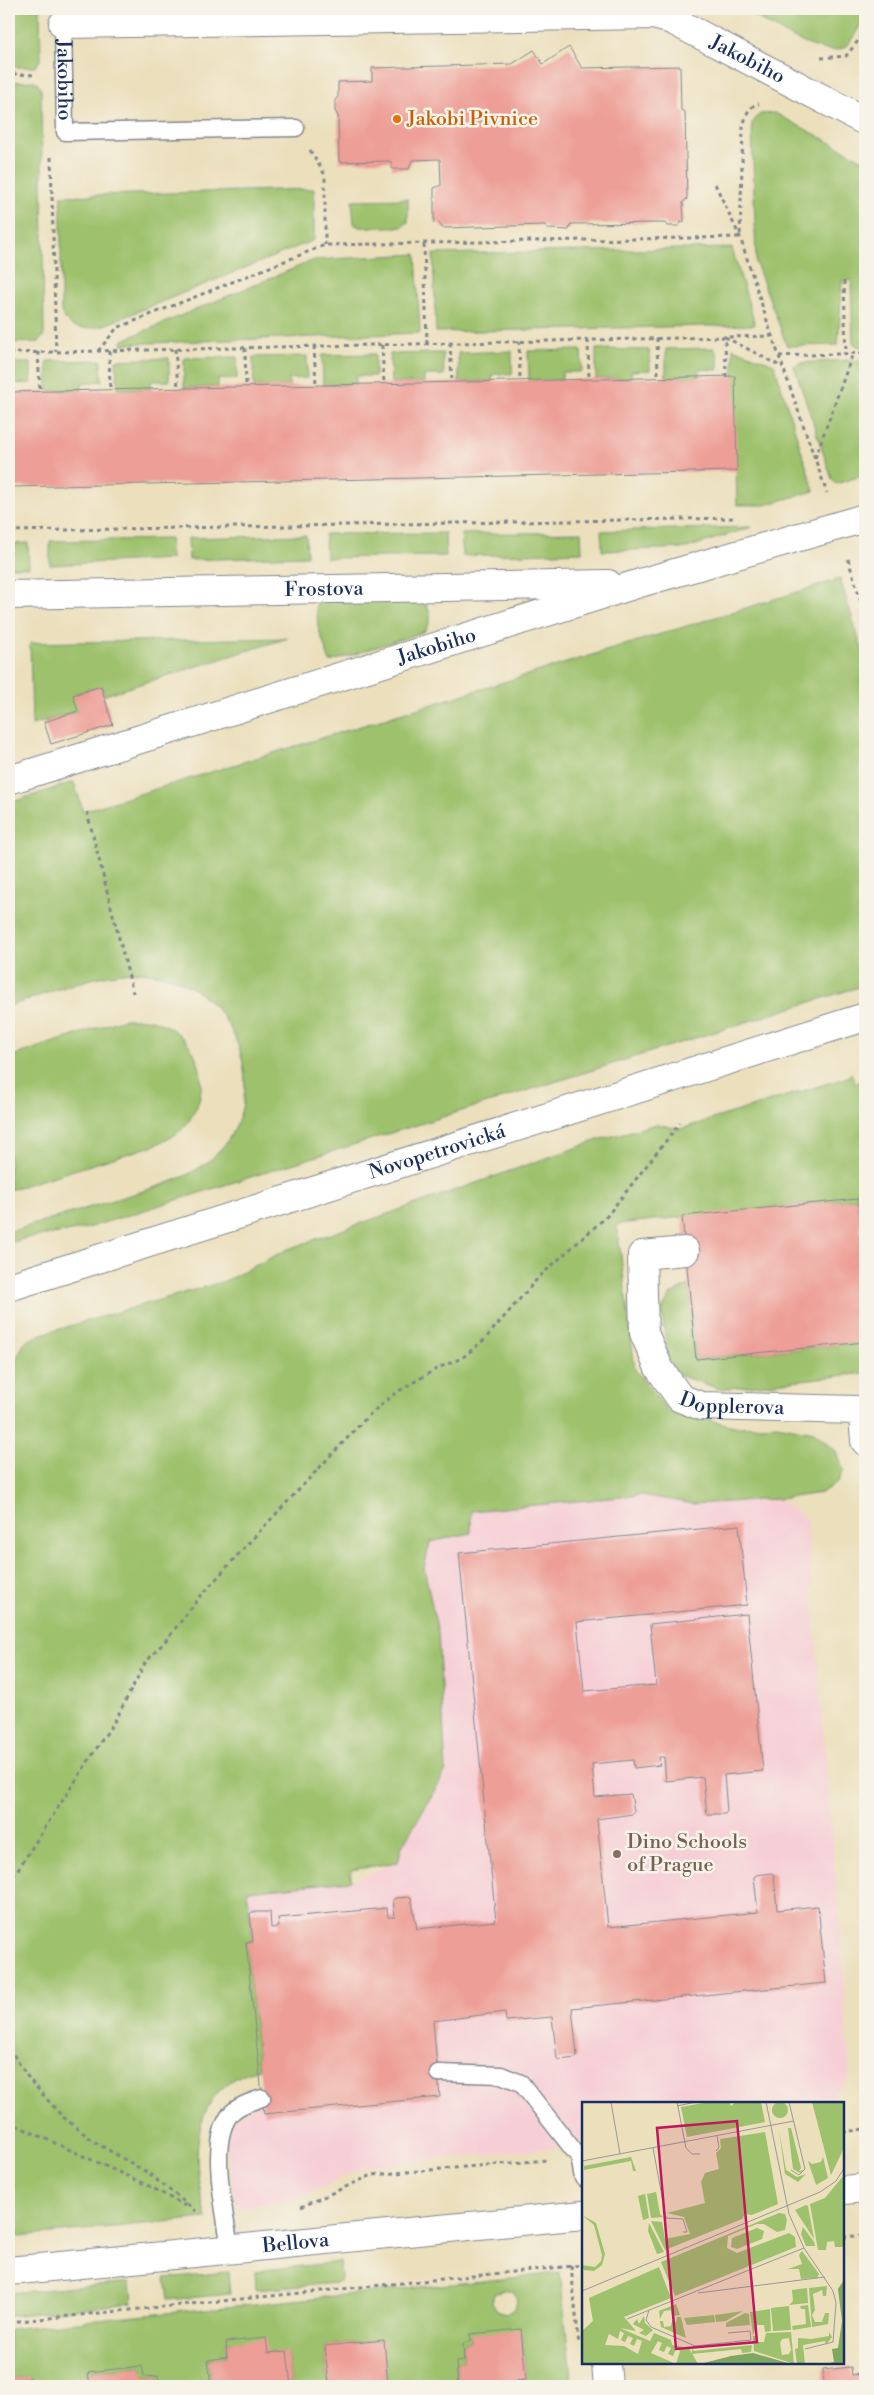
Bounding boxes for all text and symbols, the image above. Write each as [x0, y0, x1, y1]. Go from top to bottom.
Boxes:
street label: Jakobiho [705, 29, 789, 89]
street label: Jakobiho [51, 38, 77, 121]
place label: Jakobi Pivnice [406, 107, 538, 132]
marker: Jakobi Pivnice [391, 113, 403, 125]
street label: Frostova [284, 576, 365, 602]
street label: Jakobiho [393, 622, 479, 671]
street label: Novopetrovická [366, 1118, 510, 1185]
street label: Dopplerova [676, 1386, 785, 1421]
place label: Dino Schools of Prague [627, 1830, 747, 1878]
marker: Dino Schools of Prague [611, 1848, 623, 1860]
inset map [582, 2102, 844, 2365]
street label: Bellova [260, 2227, 331, 2259]

